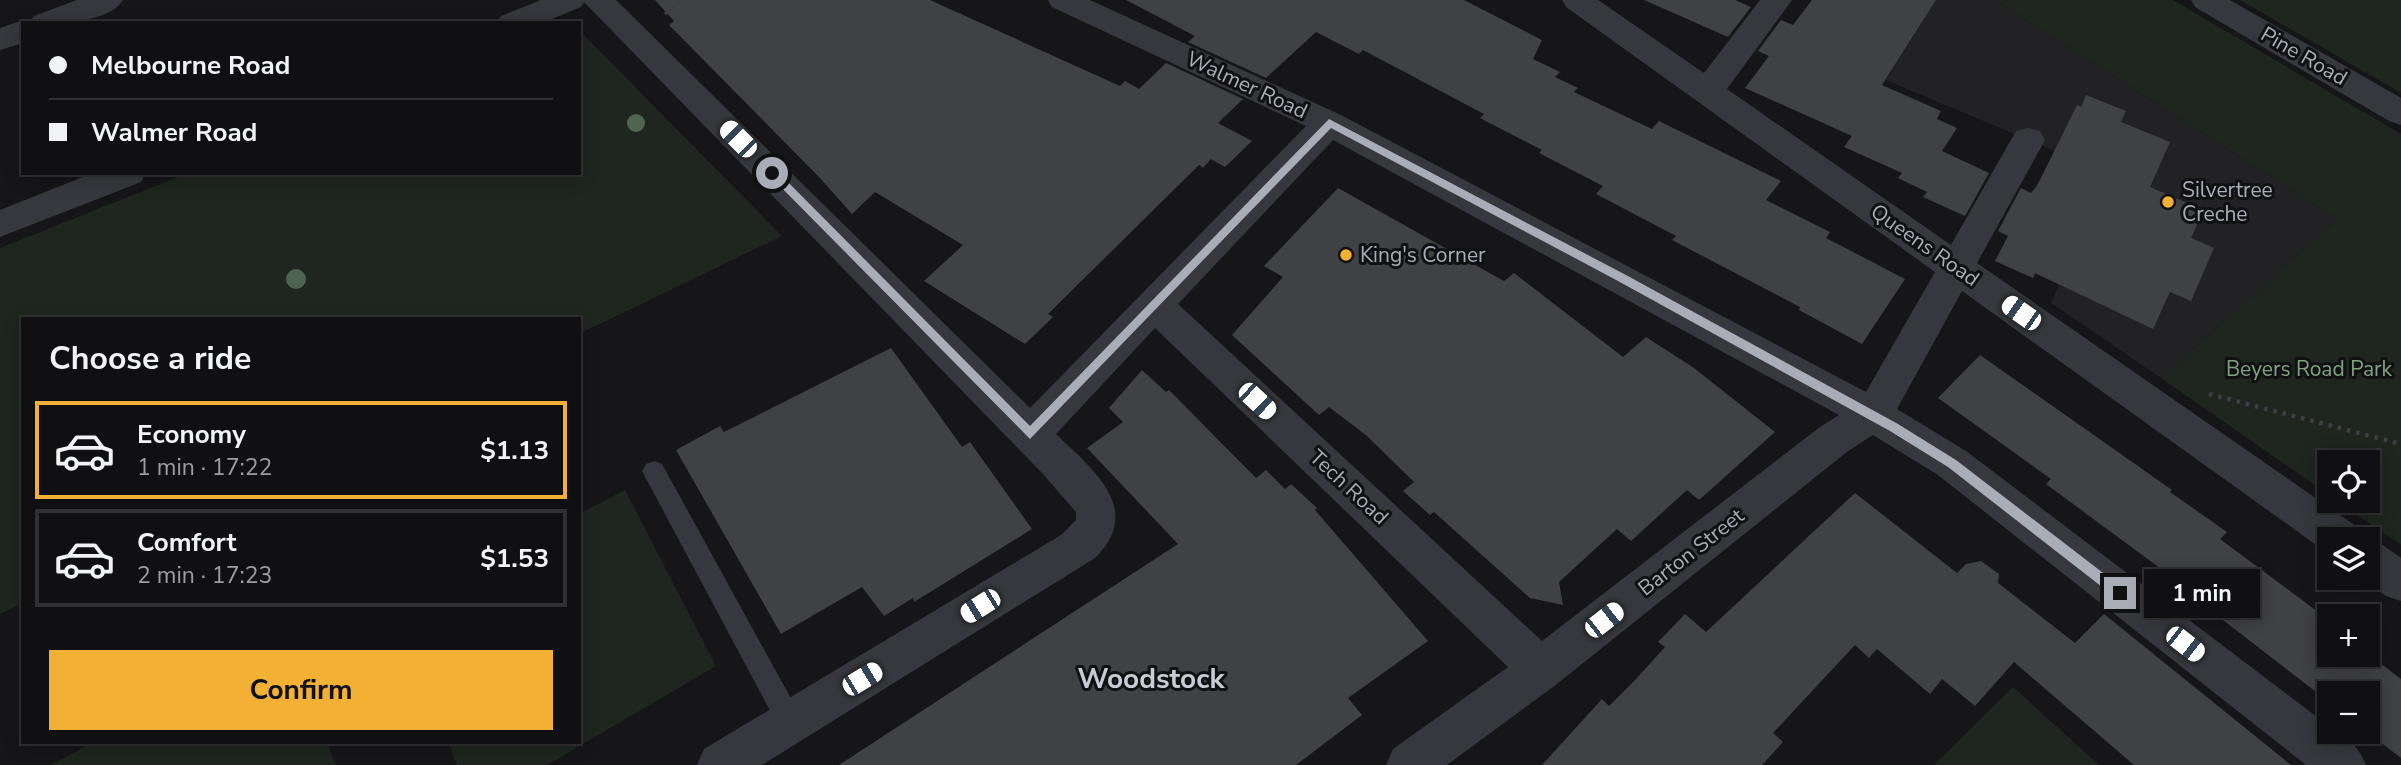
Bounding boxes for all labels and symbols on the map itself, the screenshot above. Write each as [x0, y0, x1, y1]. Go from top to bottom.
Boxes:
street label: Pine Road [2256, 20, 2352, 92]
street label: Walmer Road [1182, 45, 1312, 125]
car [716, 117, 761, 161]
route start [756, 157, 788, 189]
place label: Silvertree Creche [2182, 176, 2273, 228]
marker: Silvertree Creche [2160, 194, 2176, 210]
street label: Queens Road [1865, 197, 1985, 293]
place label: King's Corner [1360, 241, 1486, 269]
marker: King's Corner [1338, 247, 1354, 263]
car [1998, 292, 2045, 334]
park label: Beyers Road Park [2226, 355, 2393, 383]
car [1235, 379, 1280, 423]
street label: Tech Road [1304, 443, 1394, 531]
street label: Barton Street [1632, 501, 1750, 602]
callout: 1 min [2144, 568, 2260, 618]
route end [2104, 577, 2136, 609]
car [957, 586, 1004, 626]
car [1581, 599, 1628, 641]
car [2162, 623, 2209, 665]
car [839, 659, 886, 699]
district label: Woodstock [1078, 660, 1225, 698]

